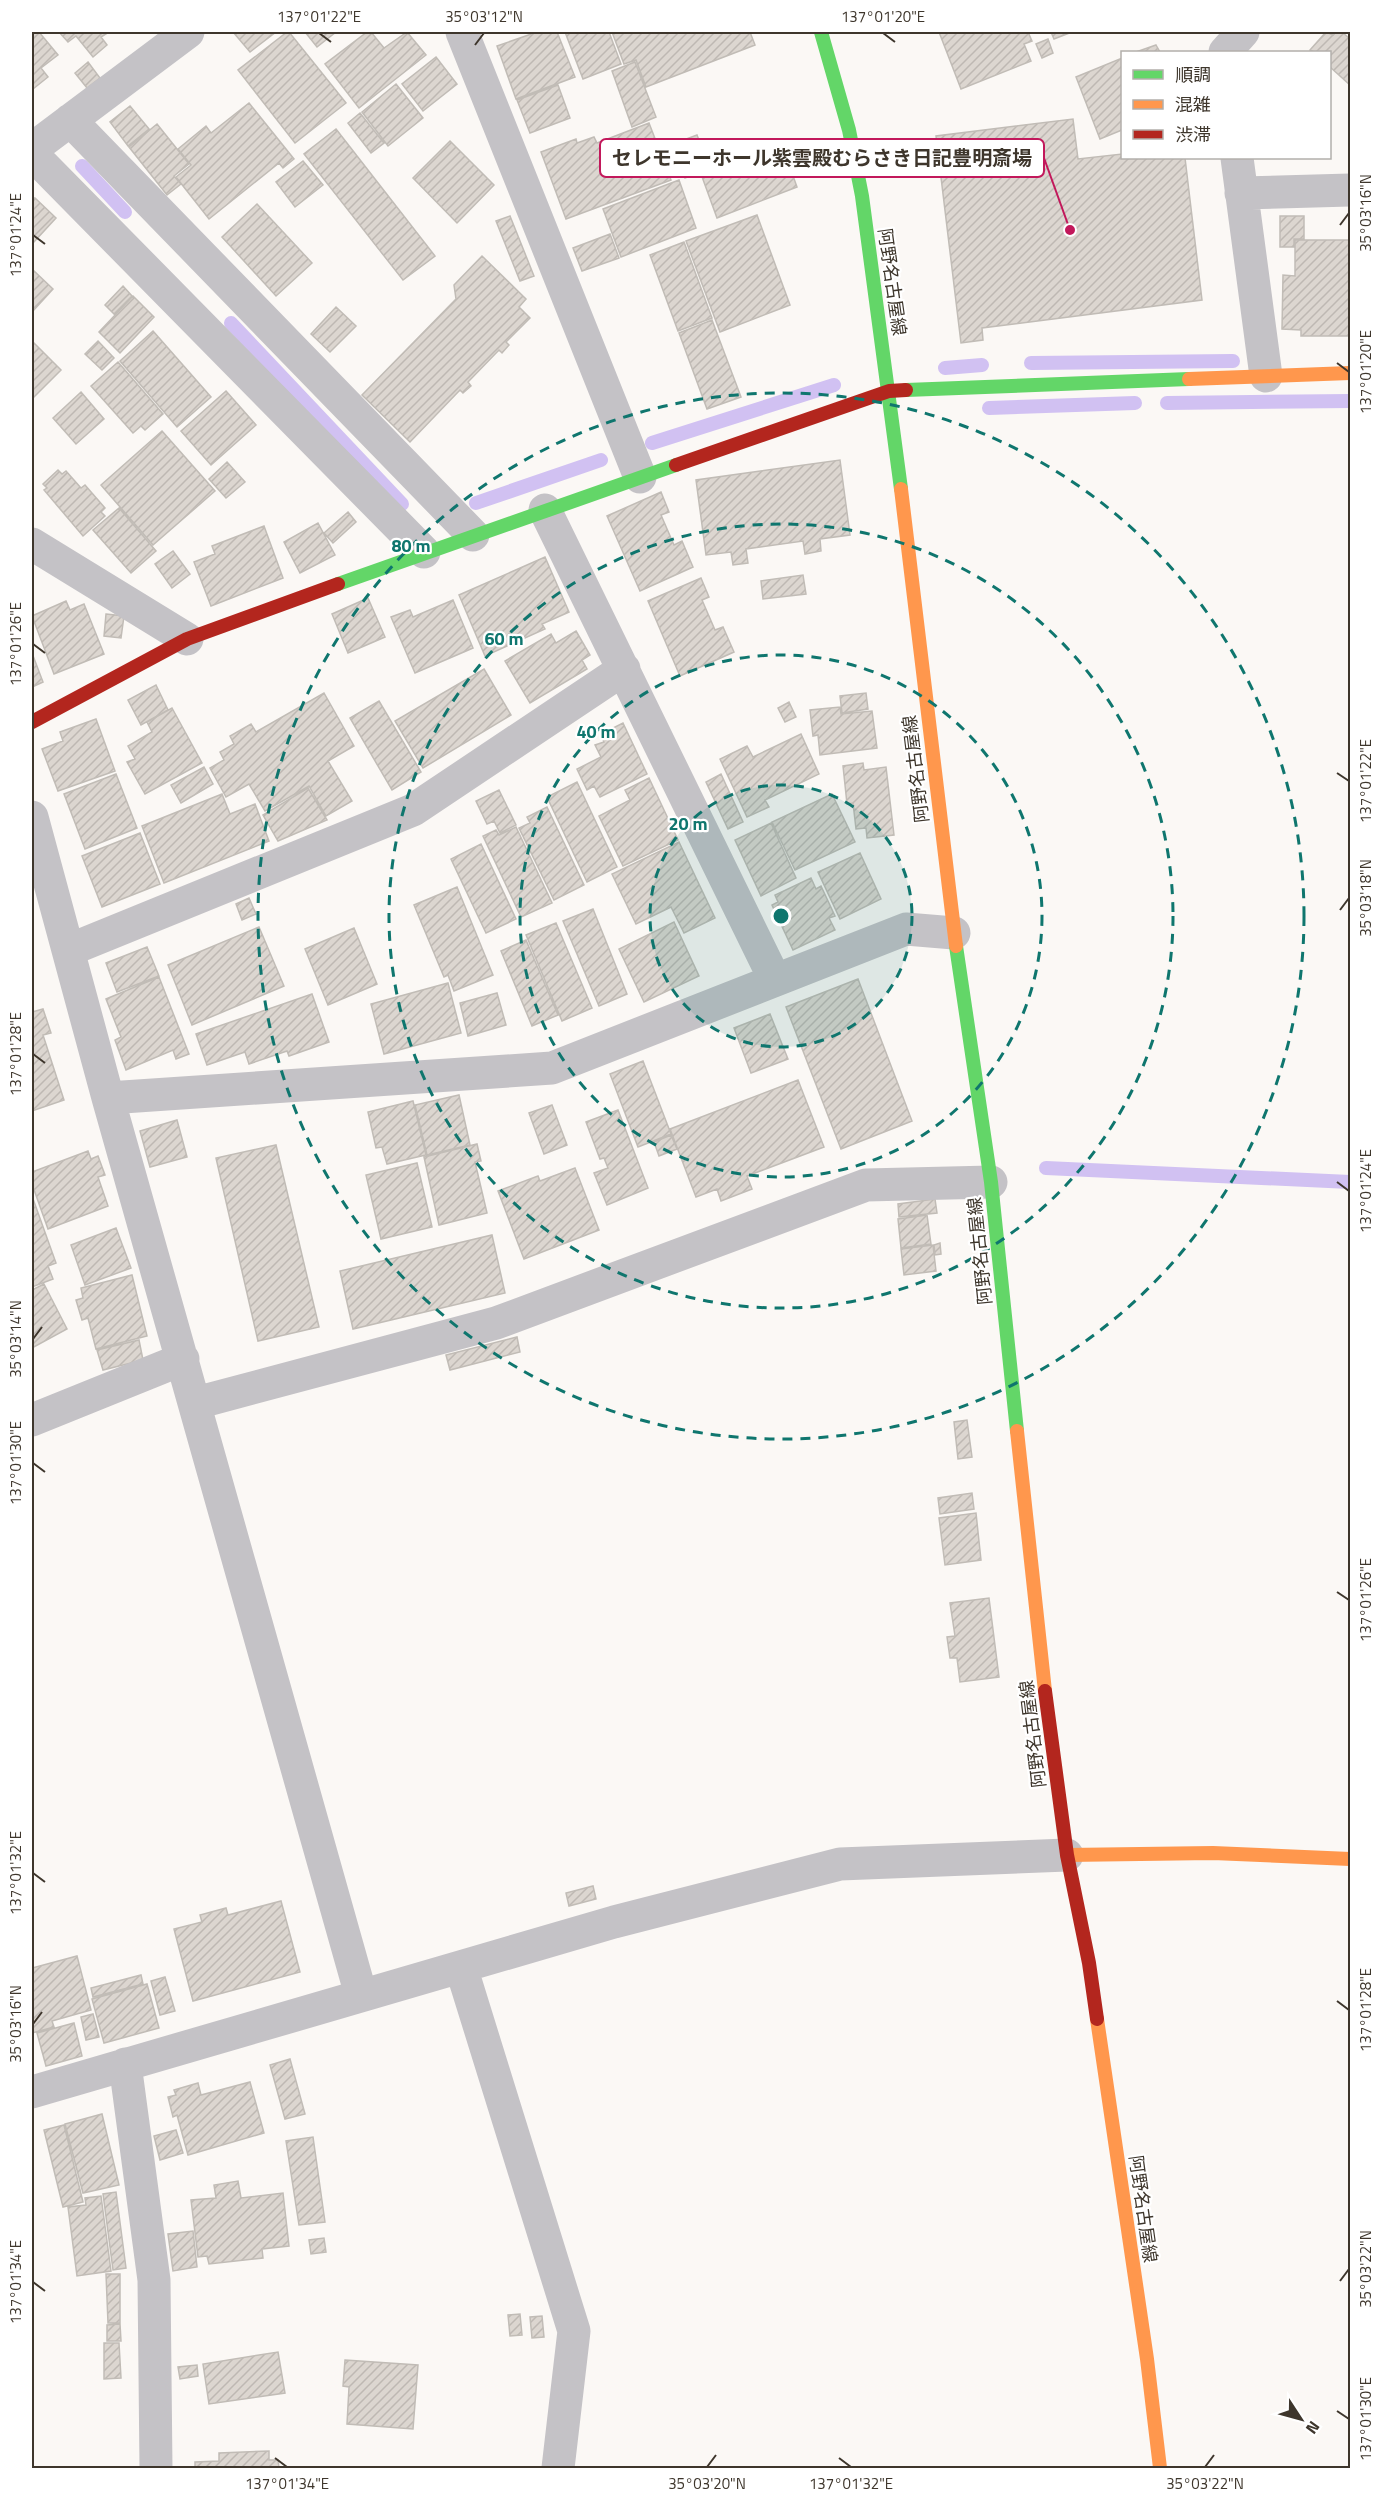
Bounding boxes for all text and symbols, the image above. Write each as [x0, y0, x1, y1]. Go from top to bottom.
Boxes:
text: 137°01'22"E [277, 5, 361, 28]
text: 35°03'12"N [445, 5, 523, 28]
text: 137°01'20"E [841, 5, 925, 28]
legend [1121, 51, 1331, 159]
text: 順調 [1175, 61, 1211, 88]
text: 混雑 [1175, 91, 1211, 118]
text: 渋滞 [1175, 121, 1211, 148]
callout: セレモニーホール紫雲殿むらさき日記豊明斎場 [600, 139, 1044, 177]
text: セレモニーホール紫雲殿むらさき日記豊明斎場 [612, 142, 1032, 173]
text: 35°03'16"N [1354, 174, 1377, 252]
text: 137°01'24"E [4, 193, 27, 277]
street label: 阿野名古屋線 [872, 227, 913, 337]
text: 137°01'20"E [1354, 330, 1377, 414]
text: 80 m [391, 532, 431, 559]
text: 137°01'26"E [4, 602, 27, 686]
text: 60 m [484, 625, 524, 652]
street label: 阿野名古屋線 [896, 714, 935, 824]
text: 40 m [576, 718, 616, 745]
text: 137°01'22"E [1354, 739, 1377, 823]
text: 20 m [668, 810, 708, 837]
text: 35°03'18"N [1354, 859, 1377, 937]
centre of rings [771, 906, 791, 926]
text: 137°01'28"E [4, 1012, 27, 1096]
text: 137°01'24"E [1354, 1149, 1377, 1233]
street label: 阿野名古屋線 [960, 1196, 999, 1306]
text: 35°03'14"N [4, 1300, 27, 1378]
text: 137°01'30"E [4, 1421, 27, 1505]
text: 137°01'26"E [1354, 1558, 1377, 1642]
street label: 阿野名古屋線 [1013, 1679, 1052, 1789]
text: 137°01'32"E [4, 1831, 27, 1915]
text: 137°01'28"E [1354, 1968, 1377, 2052]
text: 35°03'16"N [4, 1985, 27, 2063]
street label: 阿野名古屋線 [1123, 2154, 1164, 2264]
text: 35°03'22"N [1354, 2230, 1377, 2308]
text: 137°01'34"E [4, 2240, 27, 2324]
text: 137°01'30"E [1354, 2377, 1377, 2461]
north arrow [1271, 2389, 1331, 2449]
text: N [1300, 2416, 1326, 2439]
text: 137°01'34"E [245, 2472, 329, 2495]
text: 35°03'20"N [668, 2472, 746, 2495]
text: 137°01'32"E [809, 2472, 893, 2495]
text: 35°03'22"N [1166, 2472, 1244, 2495]

